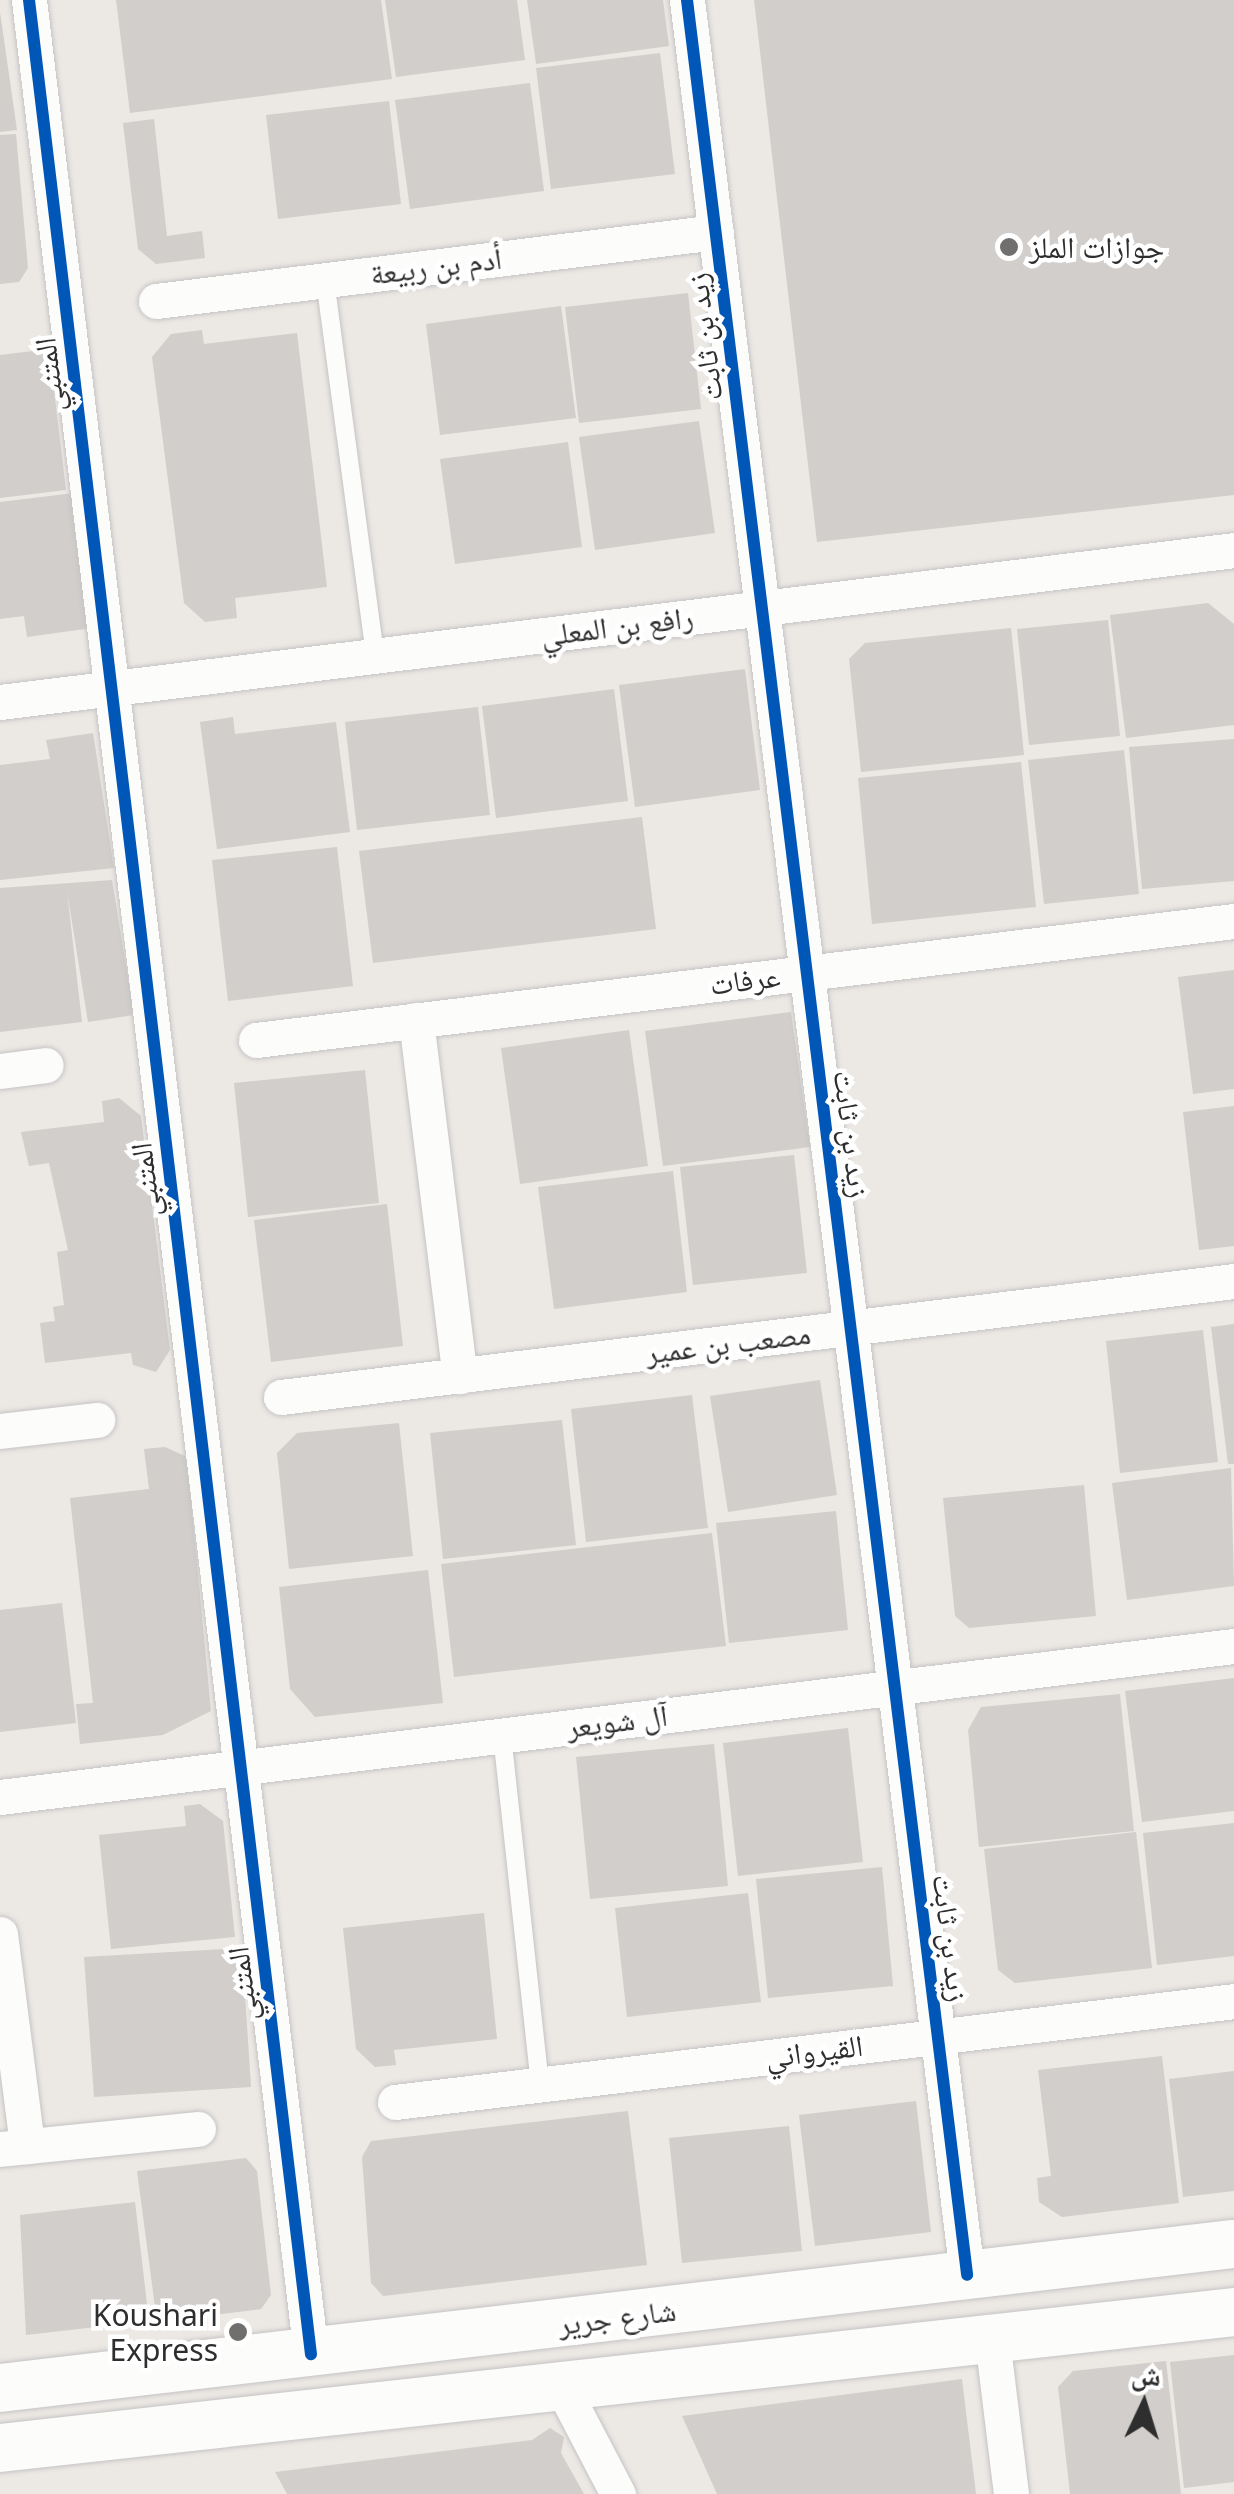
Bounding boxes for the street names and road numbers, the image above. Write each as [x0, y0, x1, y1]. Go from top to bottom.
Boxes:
street label: أدم بن ربيعة [368, 240, 504, 292]
street label: زيد بن ثابت [678, 271, 730, 403]
street label: المتنبي [27, 336, 71, 414]
street label: رافع بن المعلي [539, 599, 695, 653]
street label: عرفات [708, 958, 782, 1002]
street label: زيد بن ثابت [826, 1068, 878, 1200]
street label: المتنبي [123, 1141, 167, 1219]
street label: مصعب بن عمير [644, 1315, 812, 1371]
street label: آل شويعر [564, 1697, 670, 1745]
street label: زيد بن ثابت [925, 1872, 977, 2004]
street label: المتنبي [220, 1945, 264, 2023]
street label: القيرواني [763, 2027, 865, 2075]
street label: شارع جرير [556, 2292, 678, 2342]

